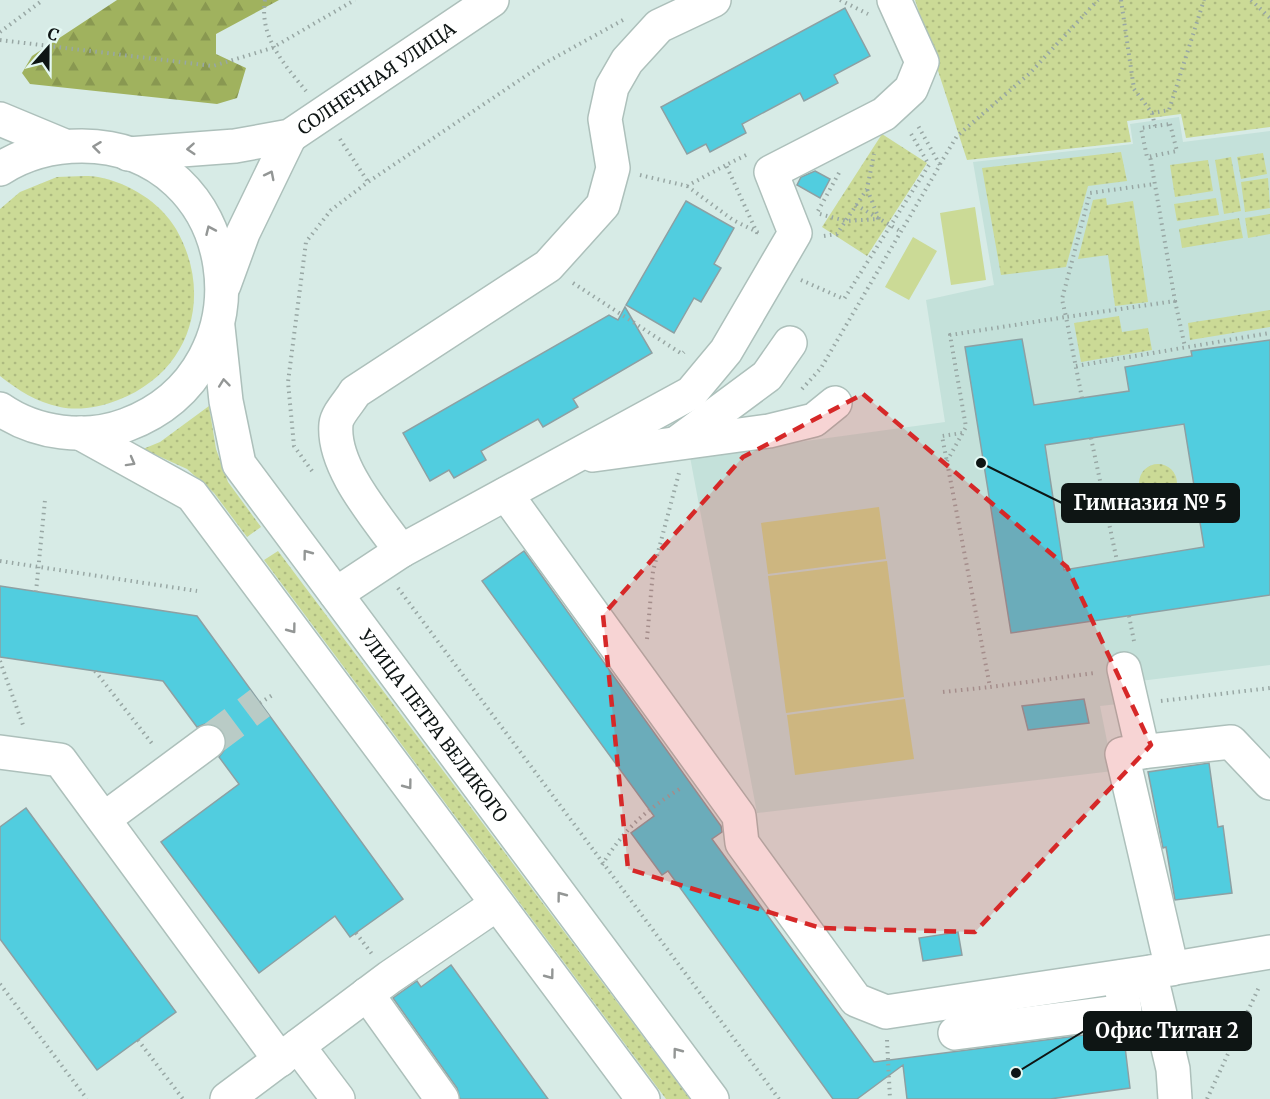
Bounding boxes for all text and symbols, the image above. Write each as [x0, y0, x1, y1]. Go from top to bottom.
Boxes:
street label: СОЛНЕЧНАЯ УЛИЦА [293, 16, 460, 139]
north arrow [18, 18, 78, 78]
text: С [45, 23, 62, 45]
one-way arrow [92, 142, 102, 154]
one-way arrow [186, 142, 195, 155]
one-way arrow [263, 170, 275, 181]
one-way arrow [205, 226, 217, 237]
one-way arrow [219, 378, 231, 387]
one-way arrow [124, 455, 135, 466]
callout: Гимназия № 5 [1062, 484, 1239, 522]
text: Гимназия № 5 [1073, 490, 1227, 515]
one-way arrow [303, 550, 314, 561]
one-way arrow [284, 623, 295, 634]
street label: УЛИЦА ПЕТРА ВЕЛИКОГО [354, 624, 513, 827]
one-way arrow [401, 779, 412, 790]
one-way arrow [557, 891, 568, 902]
one-way arrow [543, 969, 554, 980]
callout: Офис Титан 2 [1084, 1012, 1251, 1050]
text: Офис Титан 2 [1095, 1018, 1239, 1043]
one-way arrow [674, 1048, 685, 1059]

